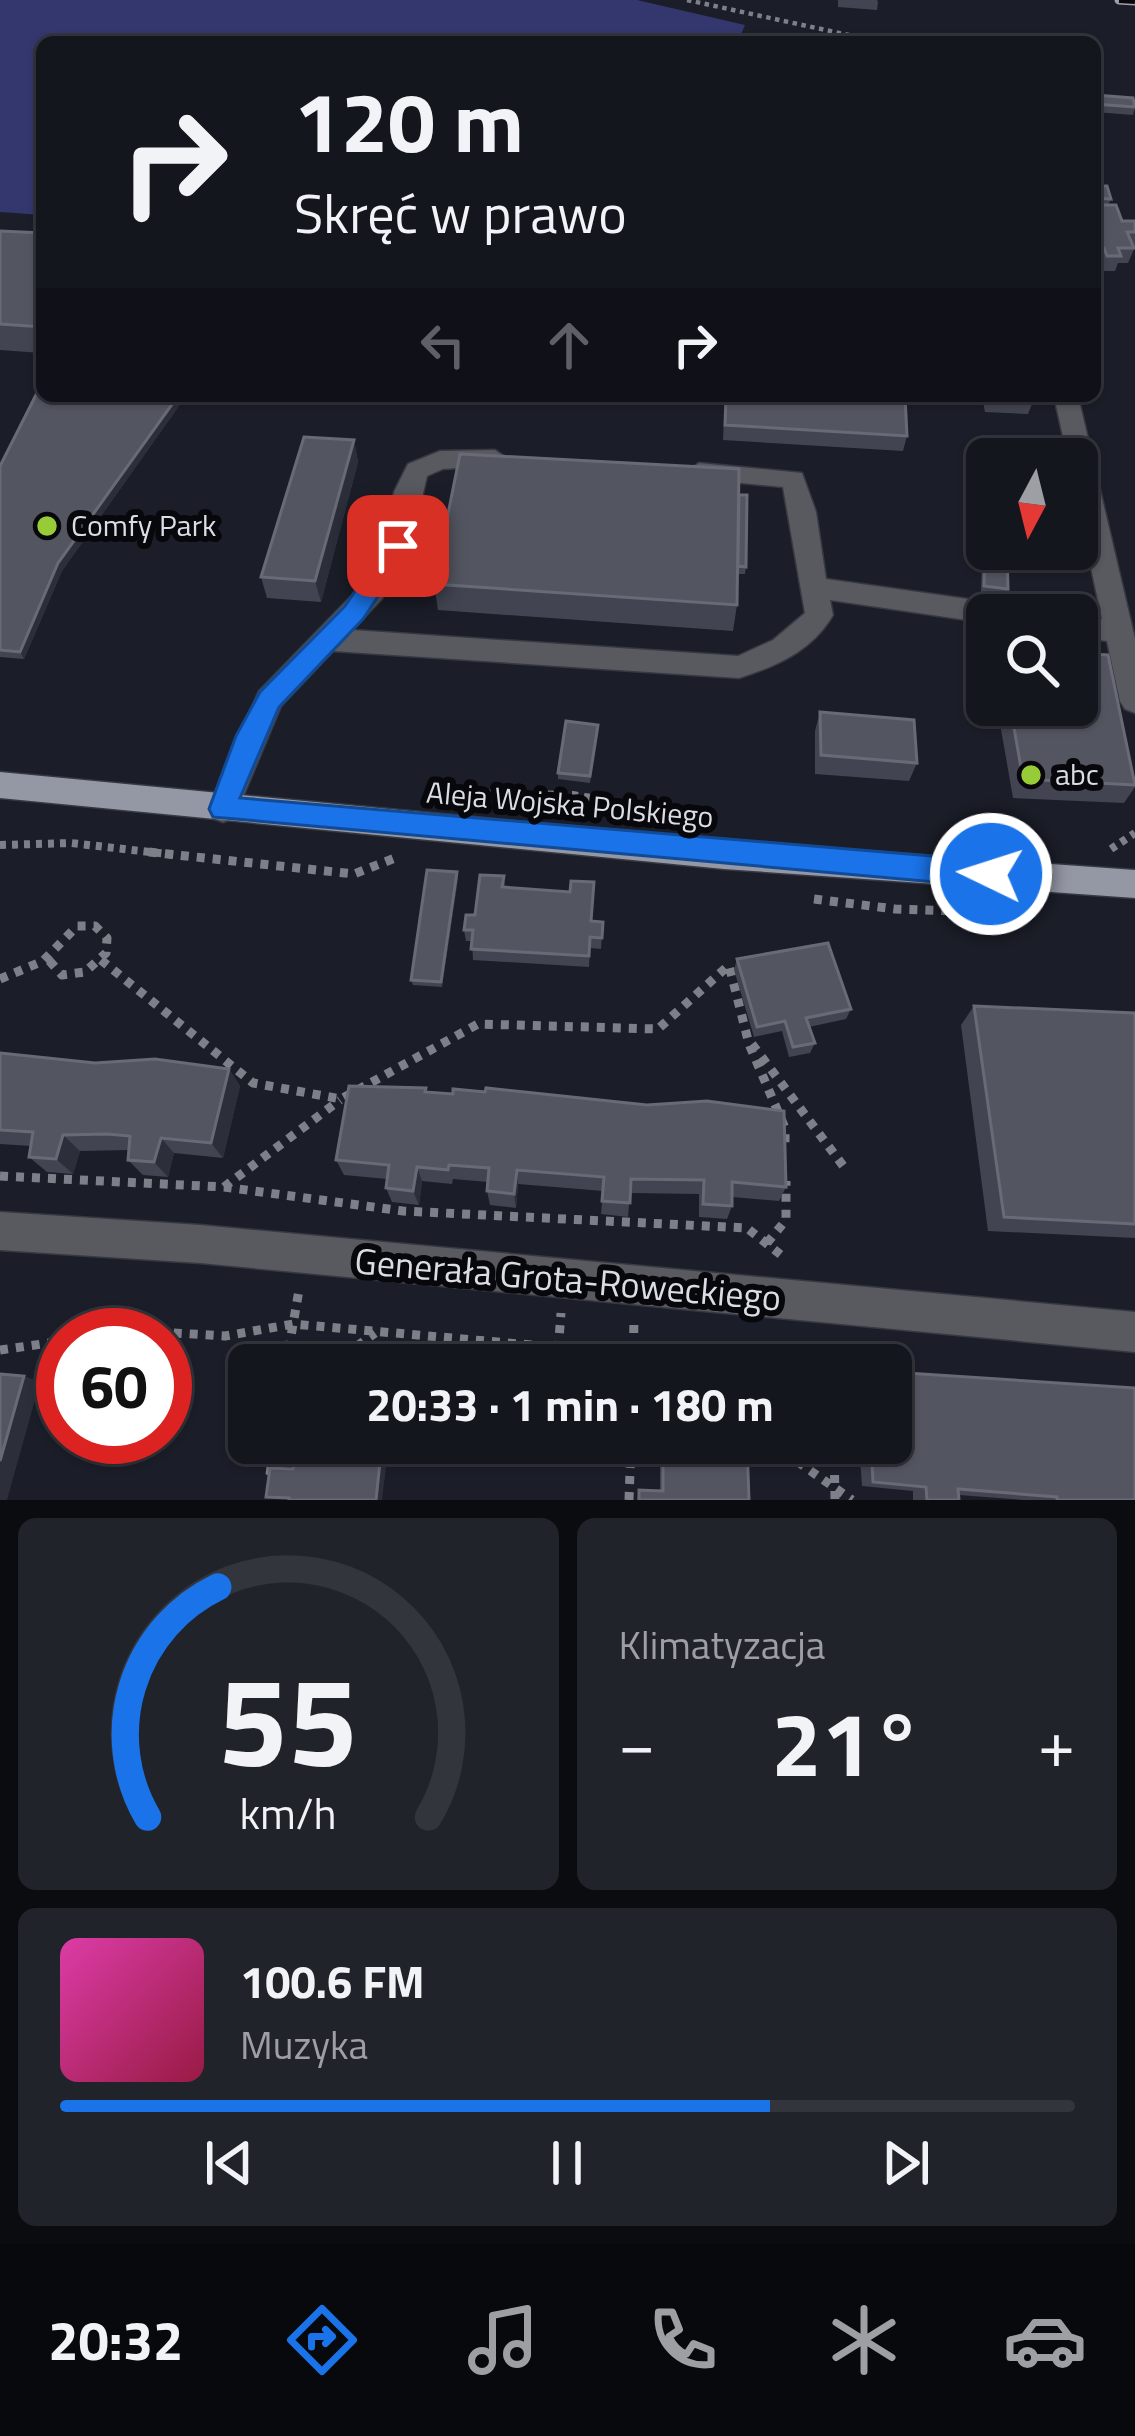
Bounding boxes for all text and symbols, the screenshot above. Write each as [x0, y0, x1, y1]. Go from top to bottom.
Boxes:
text: 120 m [294, 57, 524, 185]
icon: right [96, 84, 252, 240]
text: Skręć w prawo [294, 172, 627, 254]
icon: left [410, 312, 476, 378]
icon: ahead [536, 312, 602, 378]
icon: right [662, 312, 728, 378]
north arrow [966, 438, 1098, 570]
map controls [966, 438, 1098, 726]
pin [347, 495, 449, 597]
place label: Comfy Park [71, 502, 216, 548]
marker: Comfy Park [34, 513, 60, 539]
icon: arrive [365, 513, 431, 579]
button: search [966, 594, 1098, 726]
place label: abc [1055, 751, 1099, 797]
marker: abc [1018, 762, 1044, 788]
street label: Aleja Wojska Polskiego [425, 769, 716, 839]
position arrow [928, 811, 1054, 937]
street label: Generała Grota-Roweckiego [353, 1232, 783, 1325]
speed limit sign: 60 [36, 1308, 192, 1464]
text: 20:33 · 1 min · 180 m [366, 1370, 774, 1438]
text: Klimatyzacja [619, 1615, 825, 1674]
text: 55 [218, 1625, 358, 1814]
text: 21° [771, 1674, 922, 1811]
text: − [619, 1692, 655, 1793]
text: + [1038, 1692, 1075, 1793]
text: km/h [240, 1780, 337, 1846]
text: 100.6 FM [240, 1947, 425, 2015]
text: Muzyka [240, 2015, 368, 2074]
icon: previous [196, 2130, 262, 2196]
icon: pause [534, 2130, 600, 2196]
icon: next [873, 2130, 939, 2196]
icon: directions [280, 2298, 364, 2382]
icon: music [461, 2298, 545, 2382]
icon: phone [641, 2298, 725, 2382]
icon: climate [822, 2298, 906, 2382]
icon: car [1003, 2298, 1087, 2382]
text: 20:32 [48, 2299, 183, 2381]

